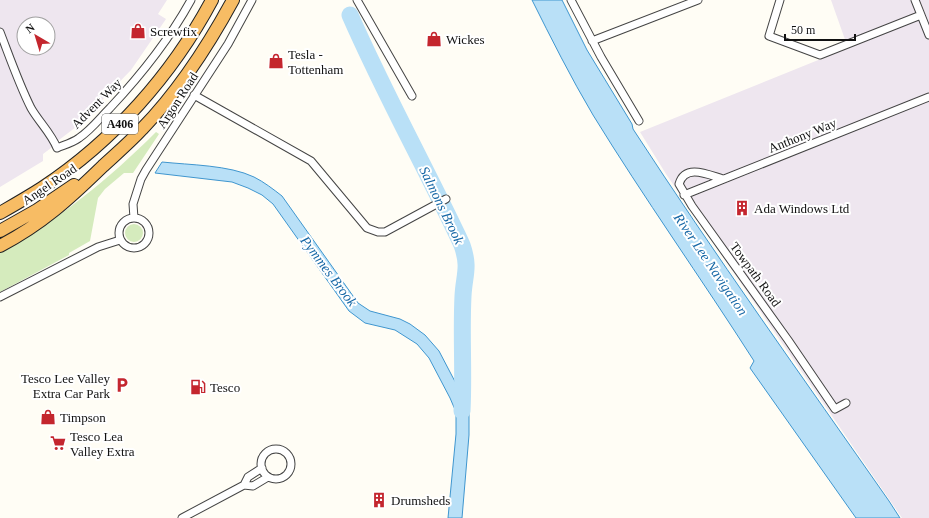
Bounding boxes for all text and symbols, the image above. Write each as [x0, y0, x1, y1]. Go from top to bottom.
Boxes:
north arrow [16, 16, 56, 56]
scale bar [785, 16, 855, 42]
text: N [23, 21, 37, 35]
shop icon: Screwfix [129, 22, 147, 40]
text: 50 m [791, 23, 816, 37]
place label: Screwfix [150, 24, 197, 39]
shop icon: Wickes [425, 30, 443, 48]
place label: Wickes [446, 32, 484, 47]
place label: Tesla - Tottenham [288, 47, 343, 77]
shop icon: Tesla - Tottenham [267, 52, 285, 70]
street label: Argon Road [154, 69, 201, 131]
street label: Advent Way [68, 75, 125, 132]
road number: A406 [102, 114, 138, 134]
street label: Anthony Way [766, 115, 839, 156]
street label: Angel Road [19, 160, 80, 208]
water label: Salmons Brook [416, 164, 467, 247]
building icon: Ada Windows Ltd [733, 199, 751, 217]
place label: Ada Windows Ltd [754, 201, 850, 216]
water label: River Lee Navigation [670, 210, 750, 318]
water label: Pymmes Brook [297, 233, 360, 310]
street label: Towpath Road [727, 239, 784, 310]
place label: Tesco Lee Valley Extra Car Park [21, 371, 110, 401]
parking icon: Tesco Lee Valley Extra Car Park [113, 376, 131, 394]
fuel station icon: Tesco [189, 378, 207, 396]
place label: Tesco [210, 380, 240, 395]
shop icon: Timpson [39, 408, 57, 426]
place label: Timpson [60, 410, 106, 425]
place label: Tesco Lea Valley Extra [70, 429, 135, 459]
supermarket icon: Tesco Lea Valley Extra [49, 434, 67, 452]
building icon: Drumsheds [370, 491, 388, 509]
place label: Drumsheds [391, 493, 450, 508]

